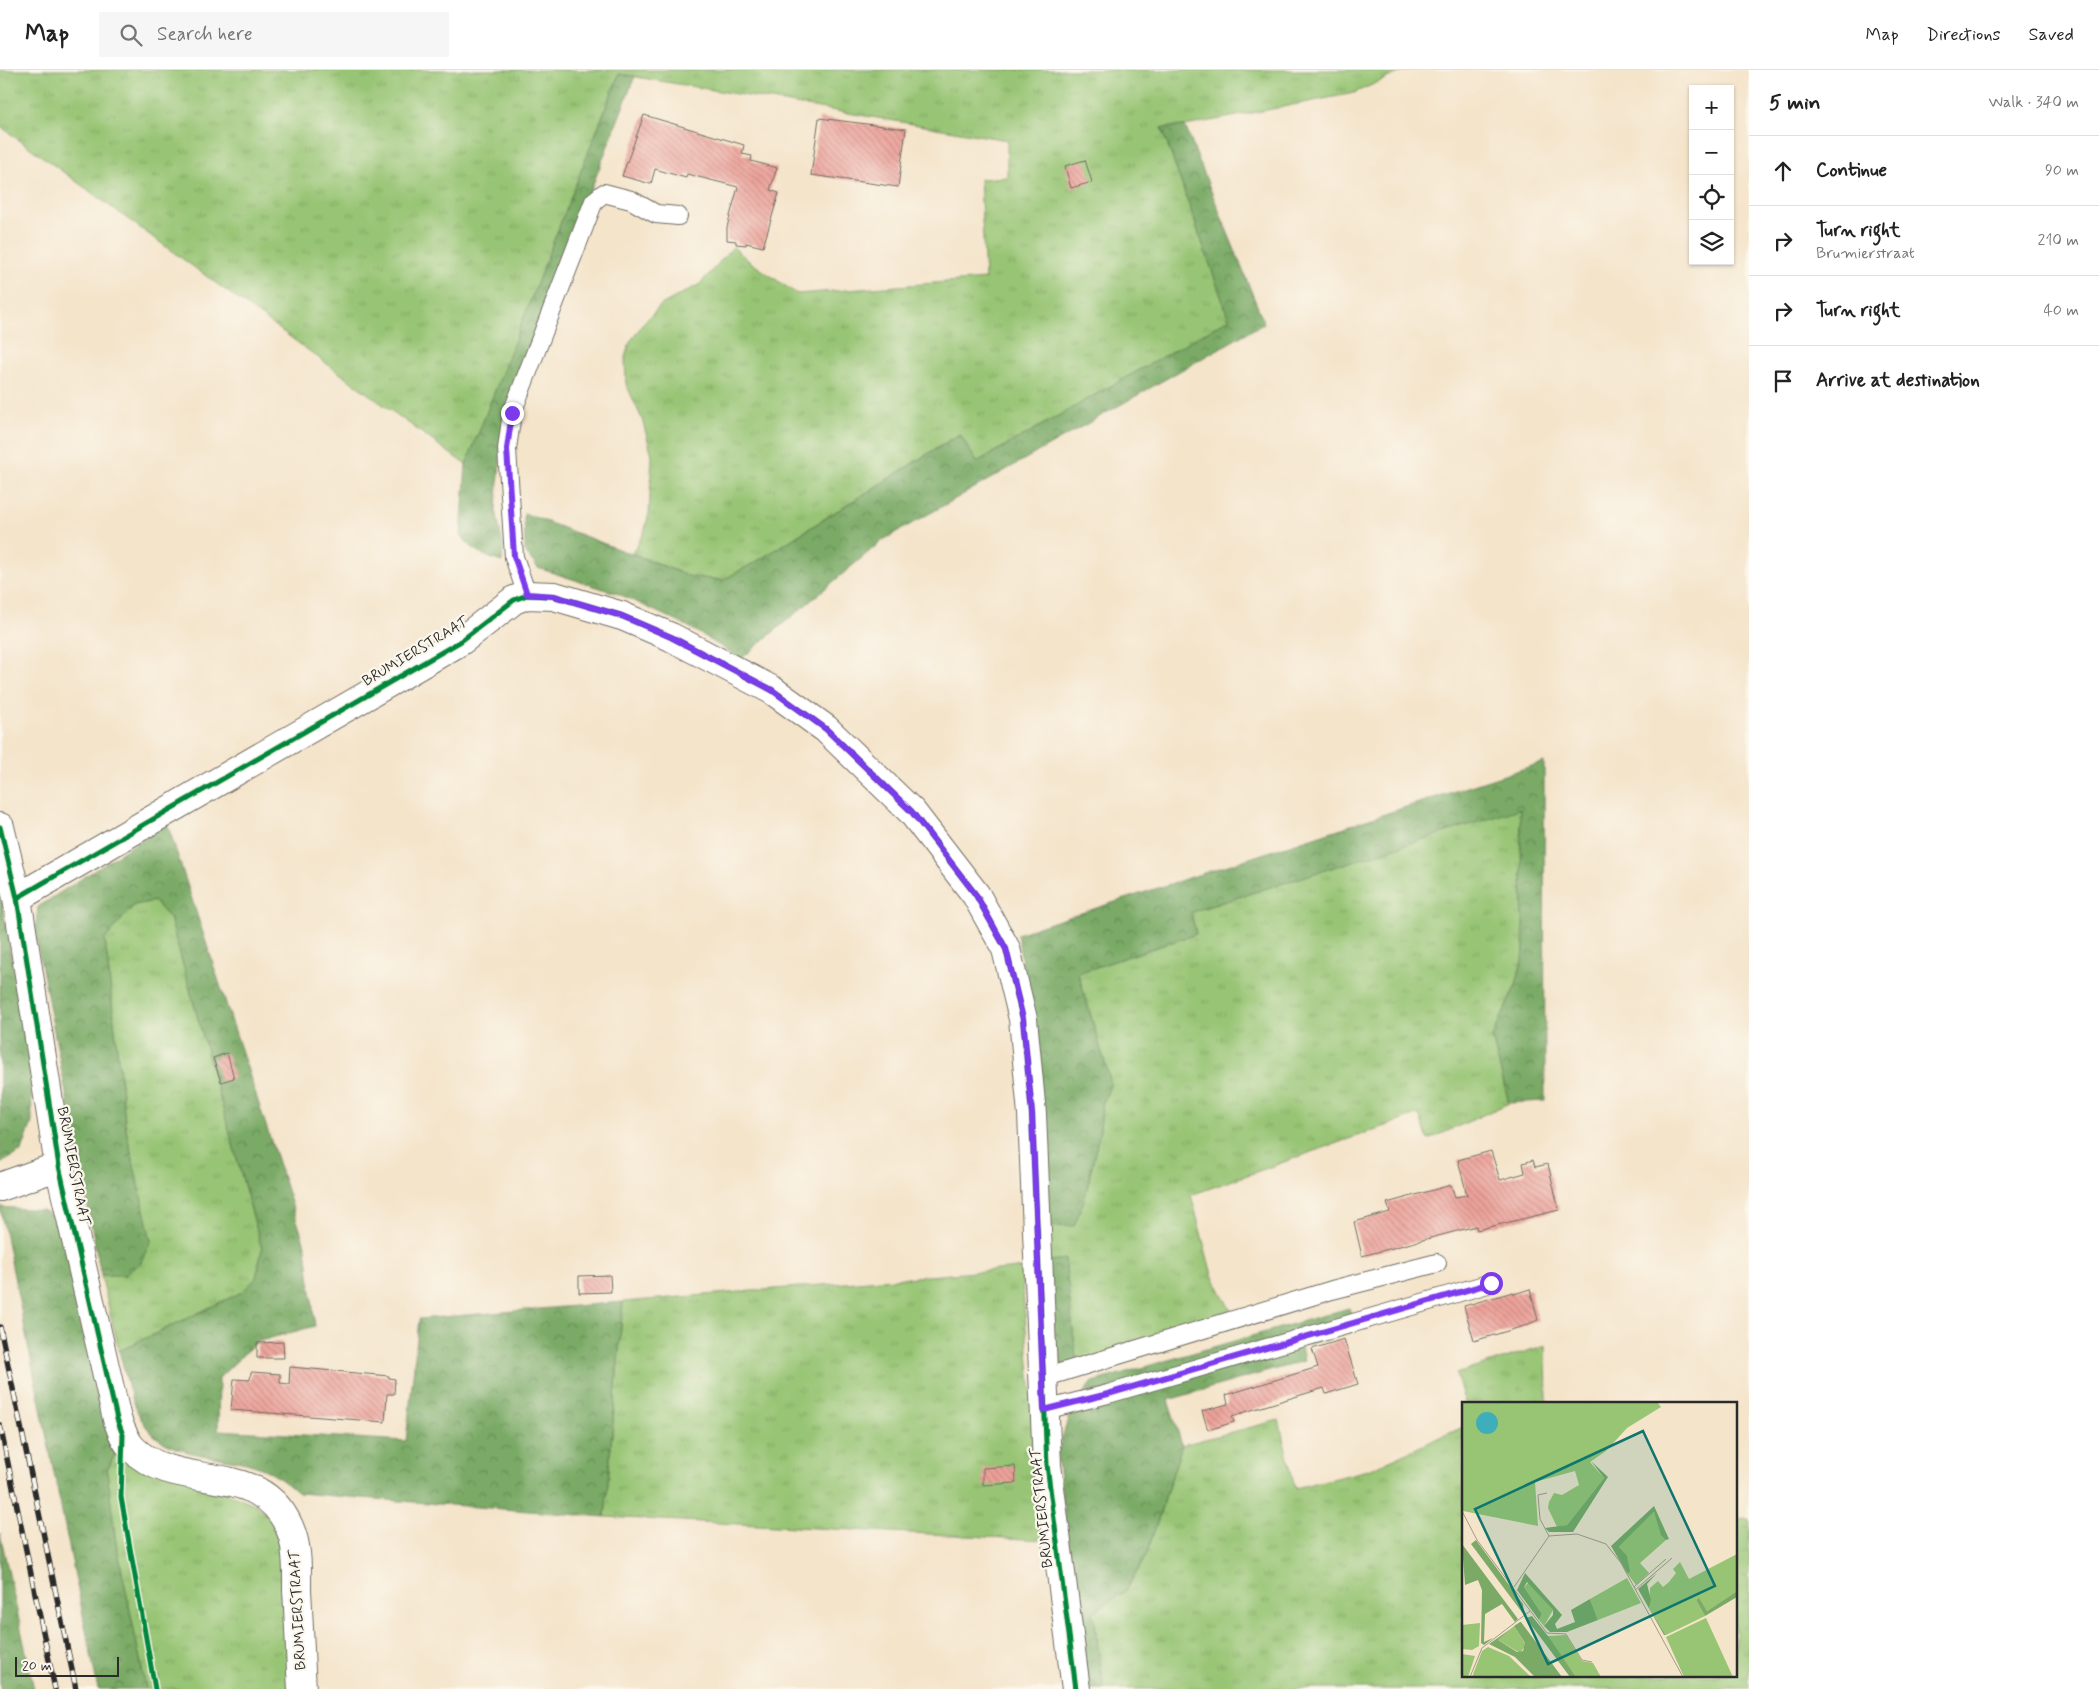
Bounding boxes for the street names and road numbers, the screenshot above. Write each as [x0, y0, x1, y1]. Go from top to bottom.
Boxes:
street label: BRUMIERSTRAAT [359, 612, 473, 691]
street label: BRUMIERSTRAAT [52, 1105, 94, 1228]
street label: BRUMIERSTRAAT [1026, 1446, 1058, 1569]
street label: BRUMIERSTRAAT [285, 1548, 311, 1671]

